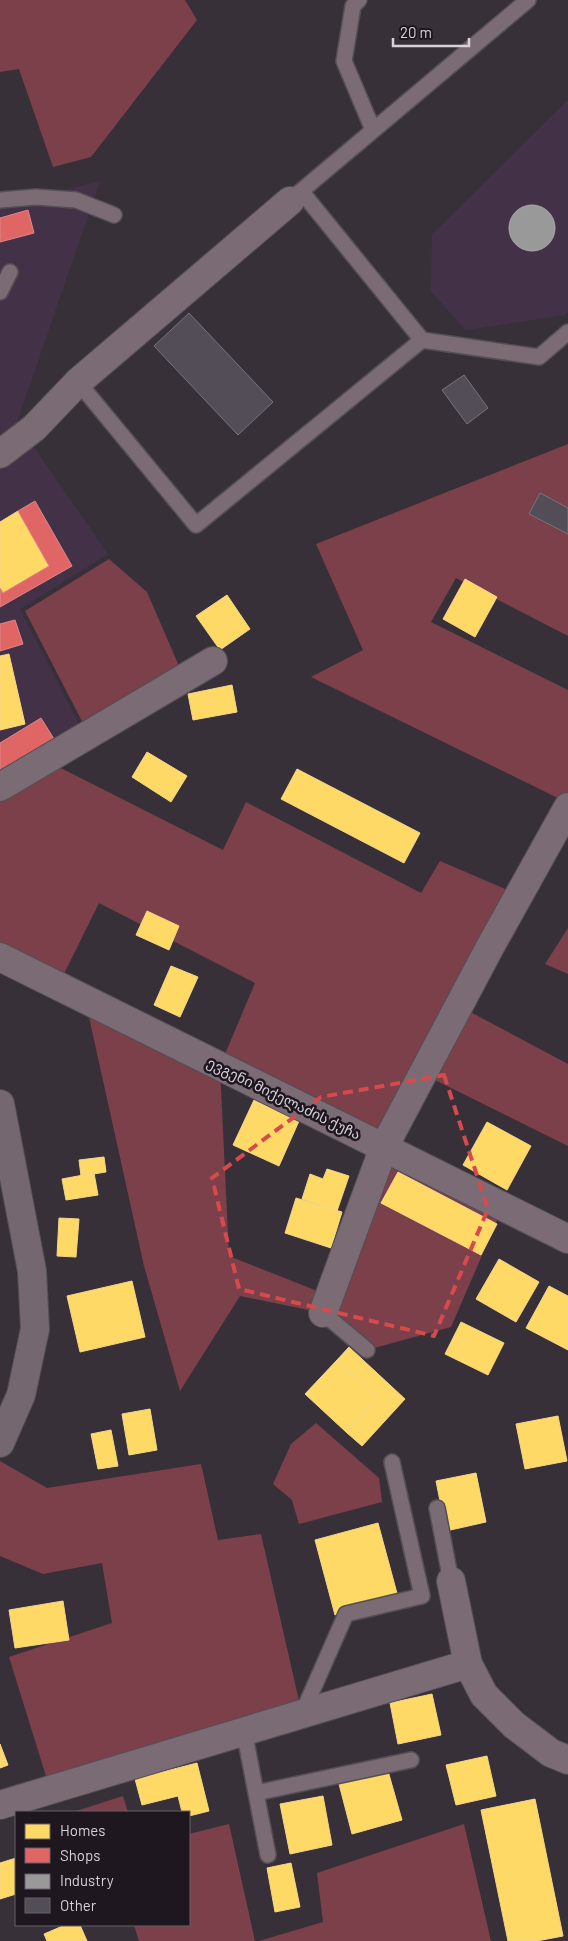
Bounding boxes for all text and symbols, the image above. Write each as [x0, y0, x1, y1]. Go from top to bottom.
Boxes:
scale bar [393, 15, 469, 47]
text: 20 m [400, 23, 432, 41]
street label: ევგენი მიქელაძის ქუჩა [204, 1053, 364, 1144]
legend [15, 1811, 190, 1926]
text: Homes [60, 1821, 105, 1839]
text: Shops [60, 1846, 100, 1864]
text: Industry [60, 1871, 114, 1889]
text: Other [60, 1896, 97, 1914]

